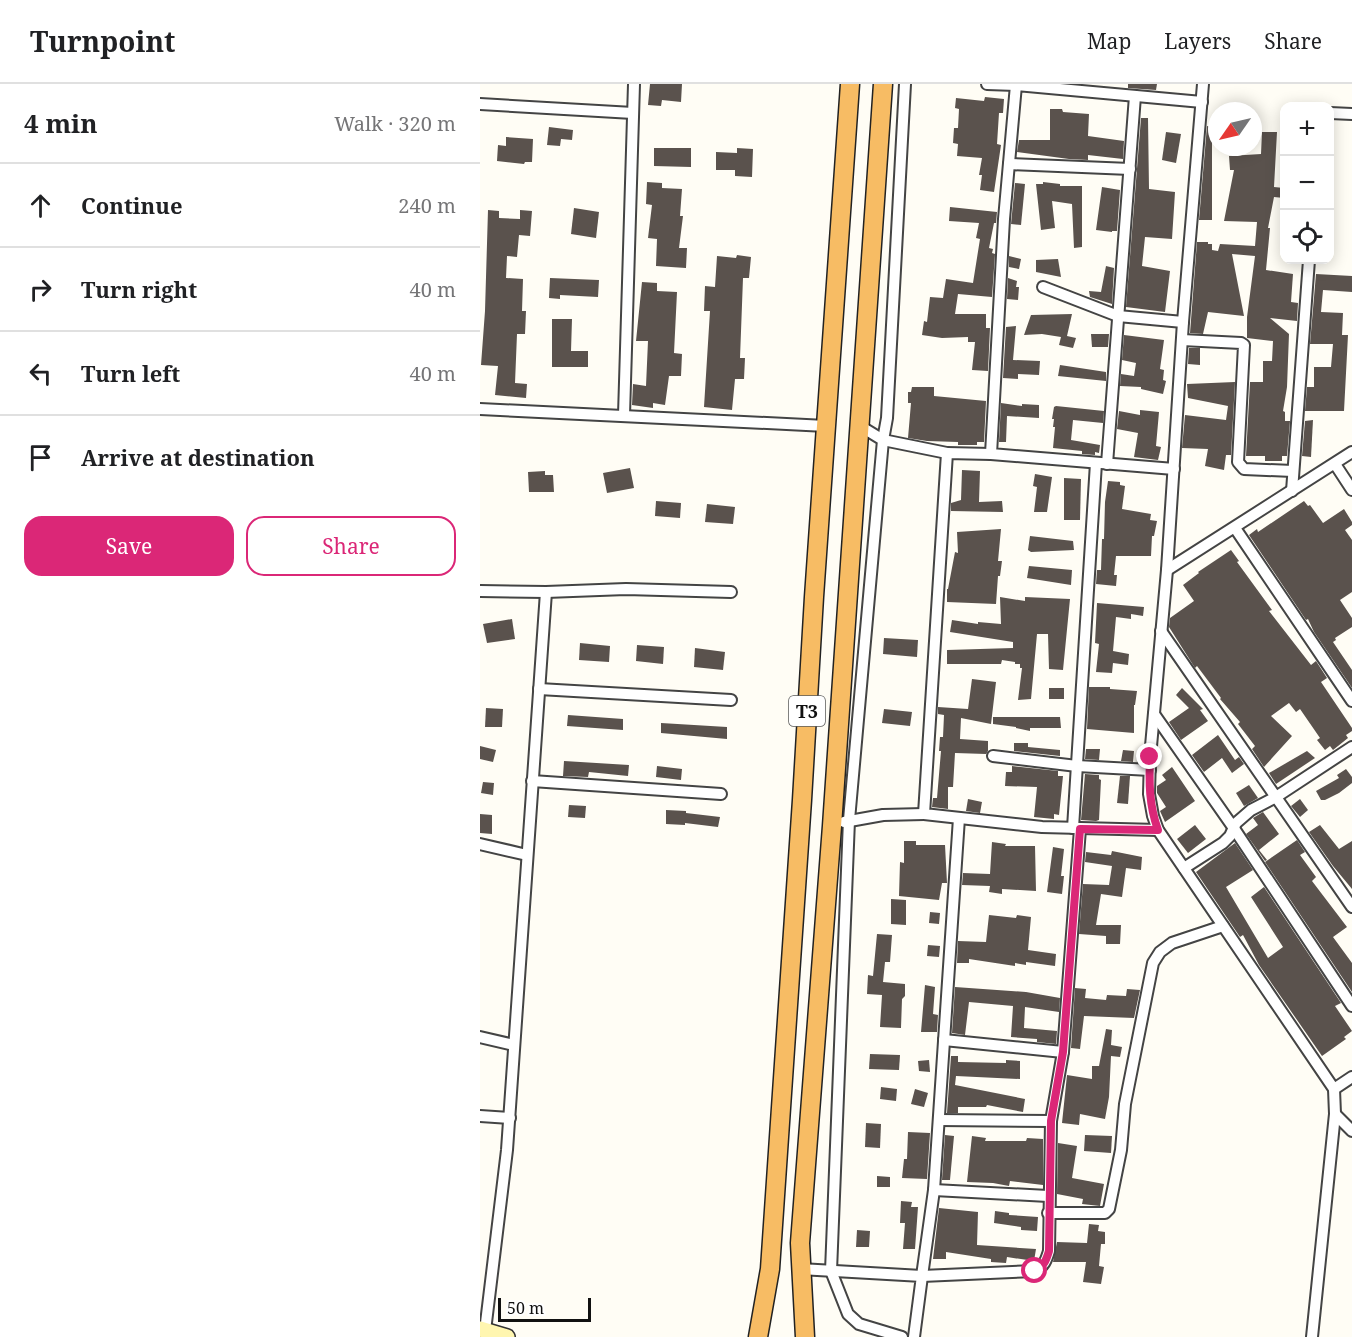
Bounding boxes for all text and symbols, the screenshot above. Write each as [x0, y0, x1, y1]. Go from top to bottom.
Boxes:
text: Turnpoint [30, 22, 175, 60]
text: Map [1087, 27, 1131, 55]
text: Layers [1164, 27, 1231, 55]
text: Share [1264, 27, 1322, 55]
north arrow [1208, 102, 1262, 156]
map controls [1280, 102, 1334, 264]
button: + [1280, 102, 1334, 156]
text: 4 min [24, 105, 98, 141]
text: Walk · 320 m [334, 110, 456, 137]
button: − [1280, 156, 1334, 210]
icon: ahead [24, 189, 57, 222]
text: Continue [81, 190, 183, 220]
text: 240 m [398, 192, 456, 219]
button: locate [1280, 210, 1334, 264]
icon: right [24, 273, 57, 306]
text: Turn right [81, 274, 197, 304]
text: 40 m [410, 276, 456, 303]
icon: left [24, 357, 57, 390]
text: Turn left [81, 358, 180, 388]
text: 40 m [410, 360, 456, 387]
icon: arrive [24, 441, 57, 474]
text: Arrive at destination [81, 442, 315, 472]
button: Save [24, 516, 234, 576]
button: Share [246, 516, 456, 576]
road number: T3 [789, 696, 825, 726]
route end [1136, 743, 1162, 769]
route start [1021, 1257, 1047, 1283]
scale bar [498, 1295, 591, 1322]
text: 50 m [507, 1297, 544, 1319]

